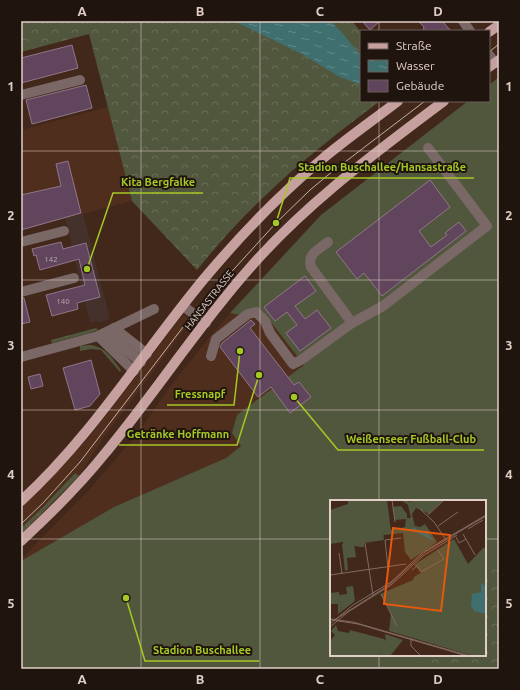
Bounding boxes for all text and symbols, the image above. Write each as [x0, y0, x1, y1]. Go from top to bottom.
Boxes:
text: A [77, 4, 87, 18]
text: B [196, 4, 205, 18]
text: C [316, 4, 325, 18]
text: D [433, 4, 443, 18]
legend [360, 30, 490, 102]
text: Straße [396, 39, 432, 52]
text: Wasser [396, 59, 435, 72]
text: 1 [7, 79, 15, 93]
text: Gebäude [396, 79, 444, 92]
text: 1 [505, 79, 513, 93]
callout: Stadion Buschallee/Hansastraße [290, 155, 474, 178]
text: Stadion Buschallee/Hansastraße [298, 161, 466, 173]
callout: Kita Bergfalke [113, 170, 203, 193]
text: Kita Bergfalke [121, 176, 195, 188]
text: 2 [7, 208, 15, 222]
text: 2 [505, 208, 513, 222]
house number: 142 [44, 255, 58, 264]
street label: HANSASTRASSE [182, 268, 236, 332]
house number: 140 [56, 297, 70, 306]
text: 3 [7, 338, 15, 352]
text: 3 [505, 338, 513, 352]
callout: Fressnapf [167, 382, 234, 405]
text: Fressnapf [175, 388, 226, 400]
callout: Getränke Hoffmann [119, 422, 237, 445]
callout: Weißenseer Fußball-Club [338, 427, 484, 450]
text: Getränke Hoffmann [127, 428, 229, 440]
text: Weißenseer Fußball-Club [346, 433, 476, 445]
text: 4 [7, 467, 15, 481]
text: 4 [505, 467, 513, 481]
inset map [330, 500, 486, 656]
text: 5 [7, 596, 15, 610]
text: 5 [505, 596, 513, 610]
callout: Stadion Buschallee [145, 638, 259, 661]
text: Stadion Buschallee [153, 644, 251, 656]
text: A [77, 672, 87, 686]
text: B [196, 672, 205, 686]
text: C [316, 672, 325, 686]
text: D [433, 672, 443, 686]

